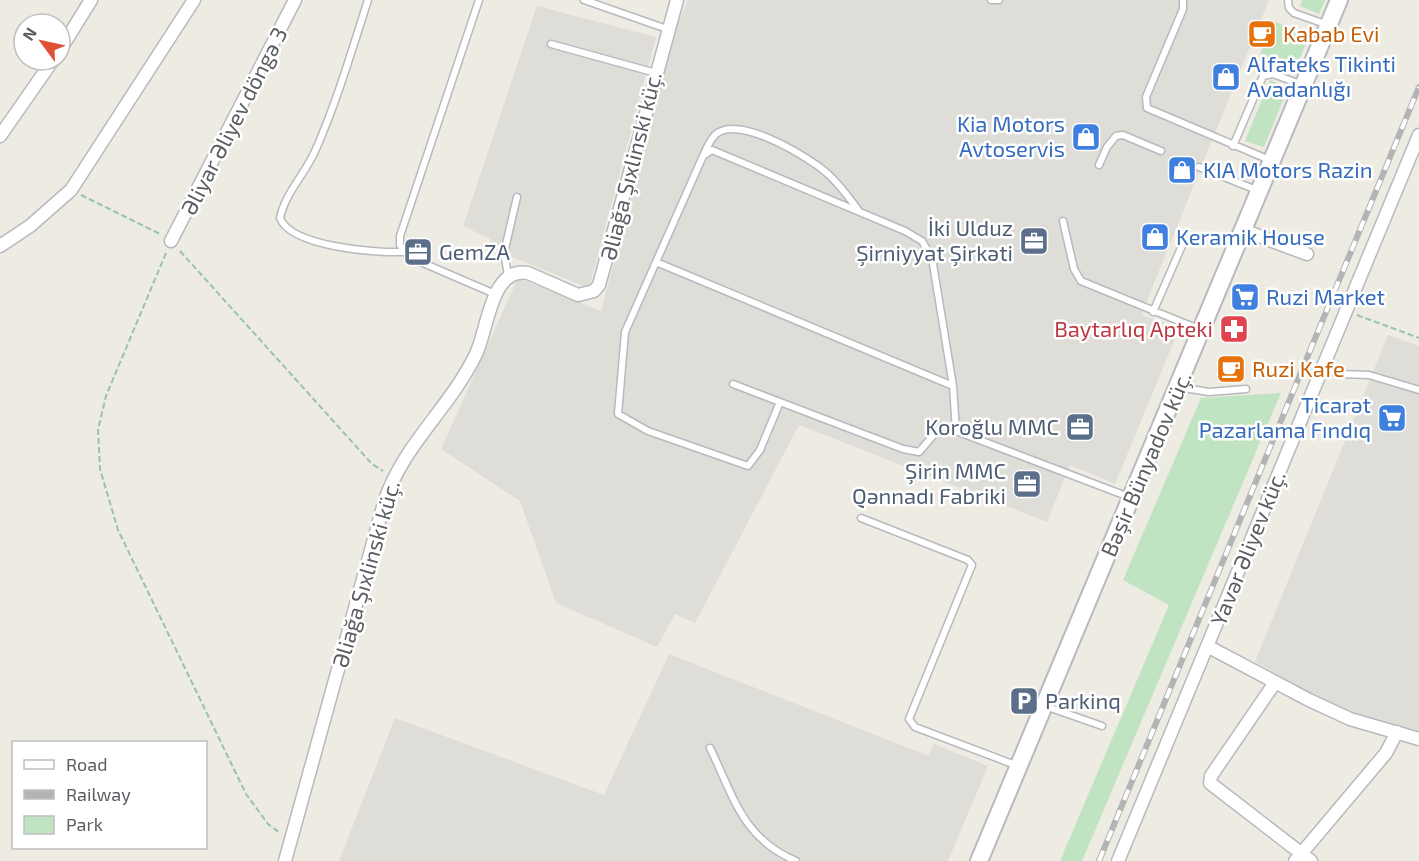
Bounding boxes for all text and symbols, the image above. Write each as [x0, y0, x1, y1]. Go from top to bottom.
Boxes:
north arrow [12, 12, 72, 72]
cafe icon: Kabab Evi [1246, 18, 1278, 50]
place label: Kabab Evi [1283, 20, 1380, 46]
street label: Əliyar Əliyev döngə 3 [175, 22, 292, 219]
text: N [18, 24, 40, 44]
place label: Alfateks Tikinti Avadanlığı [1247, 50, 1396, 101]
shop icon: Alfateks Tikinti Avadanlığı [1210, 61, 1242, 93]
street label: Əliağa Şıxlinski küç. [594, 69, 668, 263]
place label: Kia Motors Avtoservis [957, 110, 1065, 161]
shop icon: Kia Motors Avtoservis [1070, 121, 1102, 153]
shop icon: KIA Motors Razin [1166, 154, 1198, 186]
place label: KIA Motors Razin [1203, 156, 1373, 182]
place label: İki Ulduz Şirniyyat Şirkəti [856, 214, 1013, 267]
shop icon: Keramik House [1139, 221, 1171, 253]
place label: Keramik House [1176, 223, 1325, 249]
office icon: İki Ulduz Şirniyyat Şirkəti [1018, 225, 1050, 257]
office icon: GemZA [402, 236, 434, 268]
place label: GemZA [439, 238, 510, 264]
supermarket icon: Ruzi Market [1229, 281, 1261, 313]
place label: Ruzi Market [1266, 283, 1385, 309]
pharmacy icon: Baytarlıq Apteki [1218, 313, 1250, 345]
place label: Baytarlıq Apteki [1054, 315, 1213, 341]
cafe icon: Ruzi Kafe [1215, 353, 1247, 385]
place label: Ruzi Kafe [1252, 355, 1345, 381]
street label: Bəşir Bünyadov küç. [1094, 367, 1198, 561]
place label: Ticarət Pazarlama Fındıq [1199, 391, 1371, 442]
supermarket icon: Ticarət Pazarlama Fındıq [1376, 402, 1408, 434]
office icon: Koroğlu MMC [1064, 411, 1096, 443]
place label: Koroğlu MMC [925, 413, 1059, 439]
place label: Şirin MMC Qənnadı Fabriki [852, 457, 1006, 509]
street label: Yavər Əliyev küç. [1204, 466, 1292, 630]
office icon: Şirin MMC Qənnadı Fabriki [1011, 468, 1043, 500]
street label: Əliağa Şıxlinski küç. [326, 477, 406, 671]
parking icon: Parkinq [1008, 685, 1040, 717]
place label: Parkinq [1045, 687, 1121, 713]
legend [12, 741, 207, 849]
text: Road [66, 753, 107, 775]
text: Railway [66, 783, 131, 805]
text: Park [66, 813, 103, 835]

